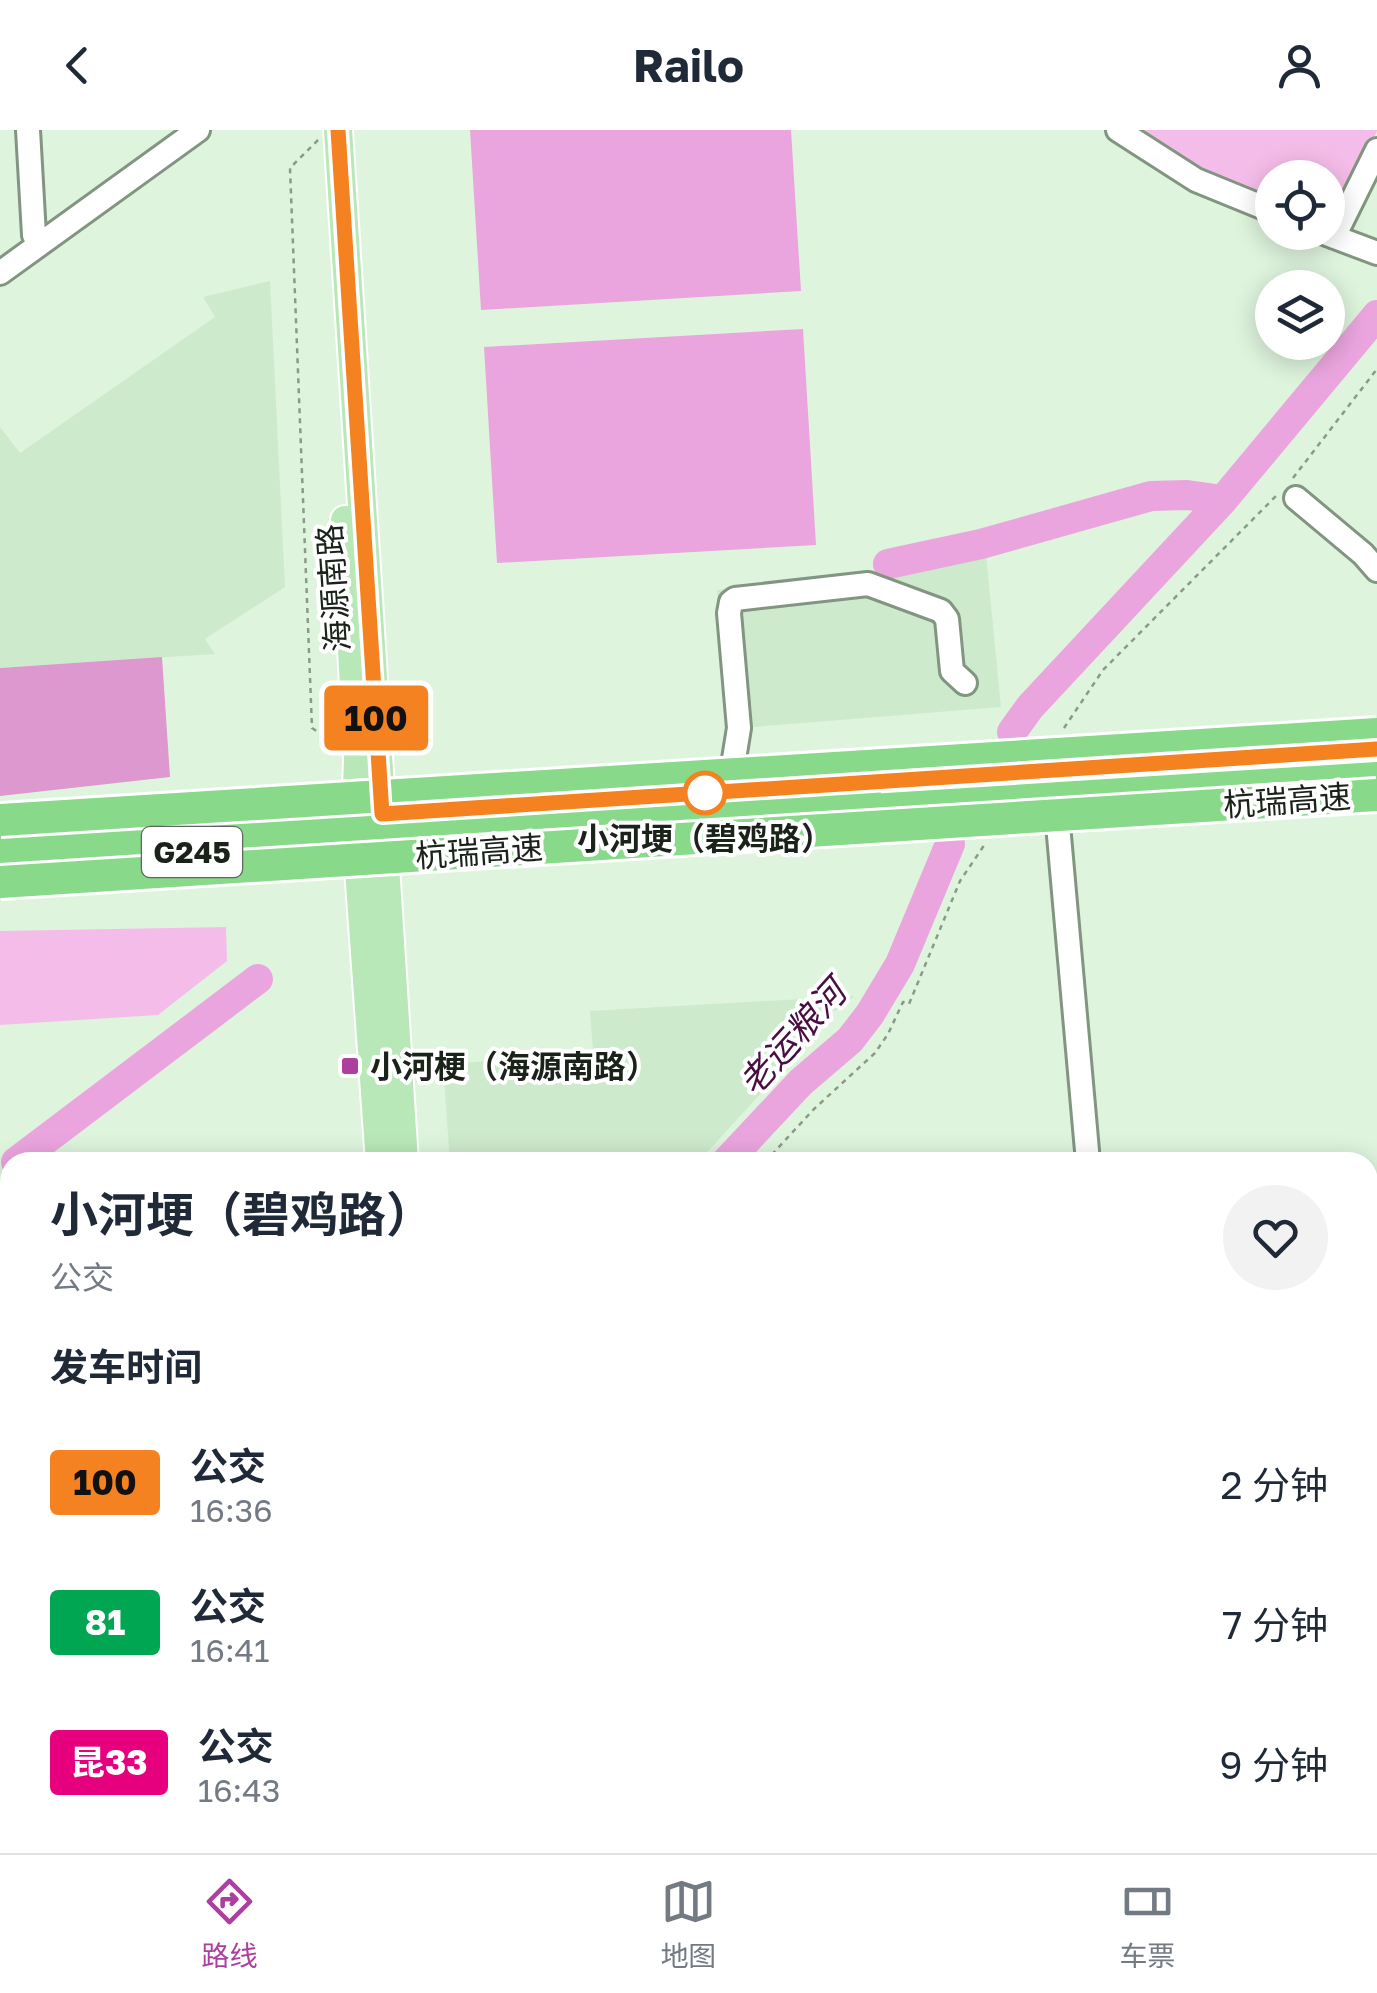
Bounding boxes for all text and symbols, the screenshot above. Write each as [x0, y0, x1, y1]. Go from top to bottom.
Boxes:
icon: back [50, 38, 105, 93]
text: Railo [633, 38, 744, 92]
icon: person [1272, 38, 1327, 93]
map controls [1255, 160, 1345, 360]
button: locate [1255, 160, 1345, 250]
button: layers [1255, 270, 1345, 360]
street label: 海源南路 [310, 523, 356, 653]
line badge: 100 [318, 686, 434, 750]
text: 100 [344, 697, 408, 739]
marker: 小河埂（碧鸡路） [684, 772, 726, 814]
street label: 杭瑞高速 [1222, 777, 1352, 823]
place label: 小河埂（碧鸡路） [577, 819, 833, 857]
road number: G245 [142, 827, 242, 877]
street label: 杭瑞高速 [414, 828, 544, 874]
water label: 老运粮河 [730, 966, 858, 1103]
place label: 小河梗（海源南路） [370, 1047, 658, 1085]
marker: 小河梗（海源南路） [339, 1055, 361, 1077]
text: 小河埂（碧鸡路） [50, 1185, 434, 1243]
button: heart [1223, 1185, 1328, 1290]
text: 公交 [50, 1258, 114, 1296]
text: 发车时间 [50, 1344, 202, 1389]
text: 公交 [190, 1443, 266, 1488]
text: 100 [73, 1461, 137, 1503]
text: 2 分钟 [1220, 1462, 1328, 1507]
text: 16:36 [190, 1491, 273, 1529]
text: 公交 [190, 1583, 266, 1628]
text: 81 [85, 1601, 125, 1643]
text: 7 分钟 [1222, 1602, 1328, 1647]
text: 16:41 [190, 1631, 270, 1669]
text: 公交 [198, 1723, 274, 1768]
text: 昆33 [70, 1741, 148, 1783]
text: 9 分钟 [1220, 1742, 1328, 1787]
text: 16:43 [198, 1771, 280, 1809]
tab: 路线 [201, 1874, 258, 1974]
tab: 地图 [660, 1874, 717, 1974]
tab: 车票 [1119, 1874, 1176, 1974]

